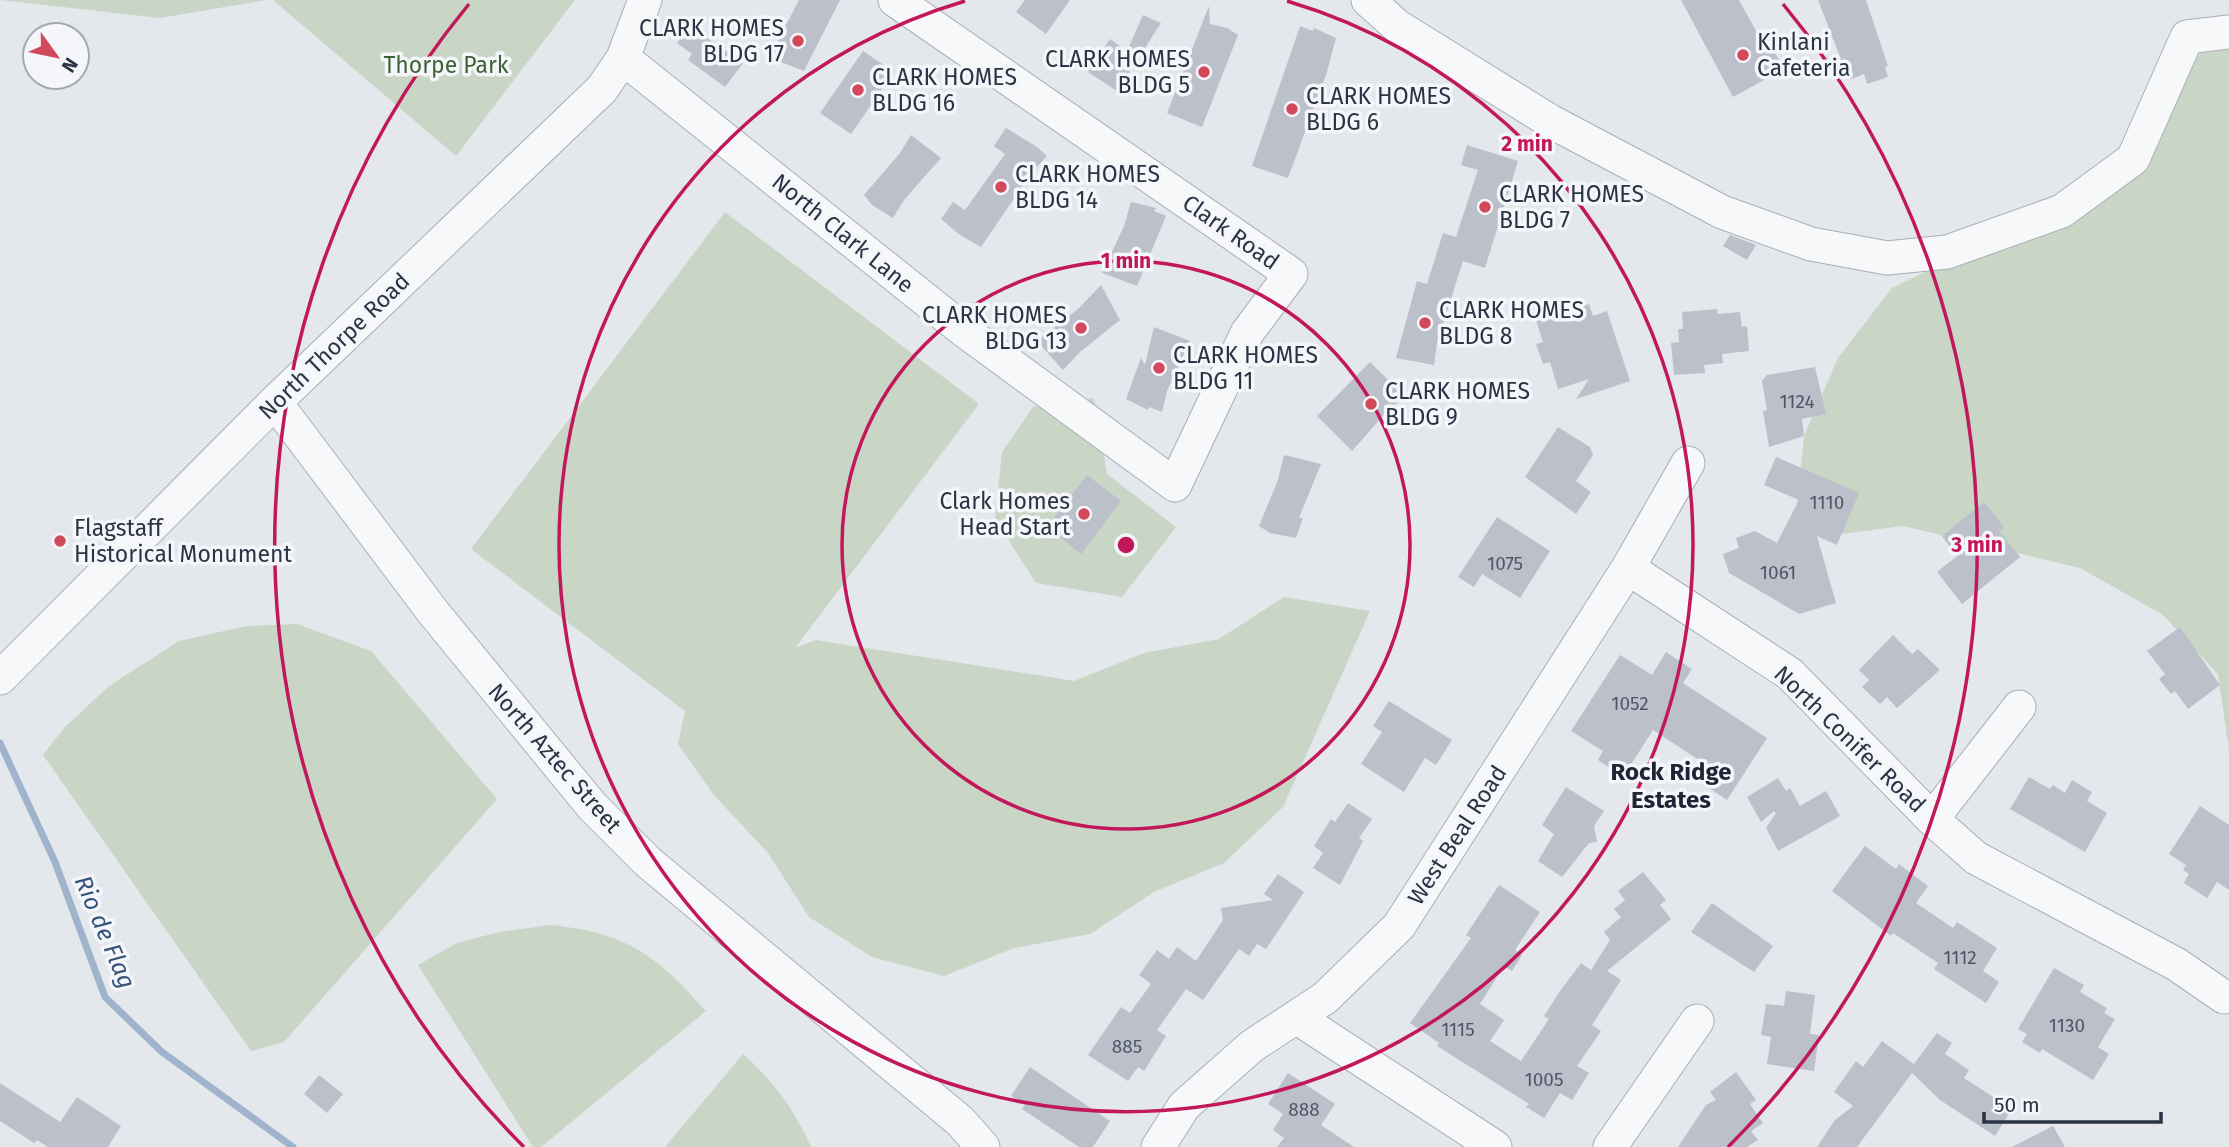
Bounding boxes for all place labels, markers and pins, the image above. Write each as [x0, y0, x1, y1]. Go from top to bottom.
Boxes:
place label: CLARK HOMES BLDG 17 [639, 14, 784, 68]
place label: Kinlani Cafeteria [1757, 28, 1851, 82]
marker: CLARK HOMES BLDG 17 [790, 33, 806, 49]
place label: CLARK HOMES BLDG 5 [1045, 45, 1190, 99]
marker: Kinlani Cafeteria [1735, 47, 1751, 63]
place label: CLARK HOMES BLDG 16 [872, 63, 1017, 117]
marker: CLARK HOMES BLDG 5 [1196, 64, 1212, 80]
marker: CLARK HOMES BLDG 16 [850, 82, 866, 98]
place label: CLARK HOMES BLDG 6 [1306, 82, 1451, 136]
marker: CLARK HOMES BLDG 6 [1284, 101, 1300, 117]
place label: CLARK HOMES BLDG 14 [1015, 160, 1160, 214]
marker: CLARK HOMES BLDG 14 [993, 179, 1009, 195]
place label: CLARK HOMES BLDG 7 [1499, 180, 1644, 234]
marker: CLARK HOMES BLDG 7 [1477, 199, 1493, 215]
place label: CLARK HOMES BLDG 8 [1439, 296, 1584, 350]
place label: CLARK HOMES BLDG 13 [922, 301, 1067, 355]
marker: CLARK HOMES BLDG 8 [1417, 315, 1433, 331]
marker: CLARK HOMES BLDG 13 [1073, 320, 1089, 336]
place label: CLARK HOMES BLDG 11 [1173, 341, 1318, 395]
marker: CLARK HOMES BLDG 11 [1151, 360, 1167, 376]
place label: CLARK HOMES BLDG 9 [1385, 377, 1530, 431]
marker: CLARK HOMES BLDG 9 [1363, 396, 1379, 412]
place label: Clark Homes Head Start [939, 487, 1071, 541]
marker: Clark Homes Head Start [1076, 506, 1092, 522]
place label: Flagstaff Historical Monument [74, 514, 292, 568]
marker: Flagstaff Historical Monument [52, 533, 68, 549]
centre of rings [1114, 533, 1138, 557]

